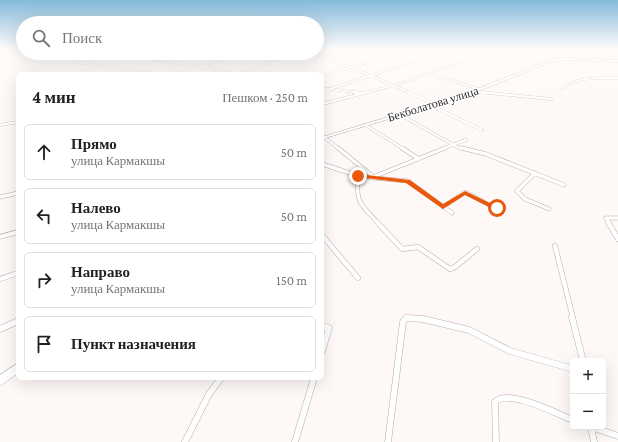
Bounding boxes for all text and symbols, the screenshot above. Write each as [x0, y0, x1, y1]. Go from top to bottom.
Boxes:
search box [16, 16, 324, 60]
icon: search [30, 27, 52, 49]
text: Поиск [62, 30, 102, 46]
street label: Бекболатова улица [386, 83, 481, 125]
text: 4 мин [32, 88, 76, 107]
text: Пешком · 250 m [222, 90, 308, 105]
text: Прямо [71, 136, 117, 152]
icon: ahead [33, 141, 55, 163]
text: 50 m [281, 145, 307, 160]
text: улица Кармакшы [71, 153, 165, 168]
route end [349, 167, 367, 185]
route start [488, 199, 506, 217]
text: Налево [71, 200, 121, 216]
icon: left [33, 205, 55, 227]
text: 50 m [281, 209, 307, 224]
text: улица Кармакшы [71, 217, 165, 232]
text: Направо [71, 264, 130, 280]
icon: right [33, 269, 55, 291]
text: 150 m [276, 273, 307, 288]
text: улица Кармакшы [71, 281, 165, 296]
icon: arrive [33, 333, 55, 355]
text: Пункт назначения [71, 336, 196, 352]
map controls [570, 358, 606, 430]
button: + [570, 358, 606, 394]
button: − [570, 394, 606, 430]

